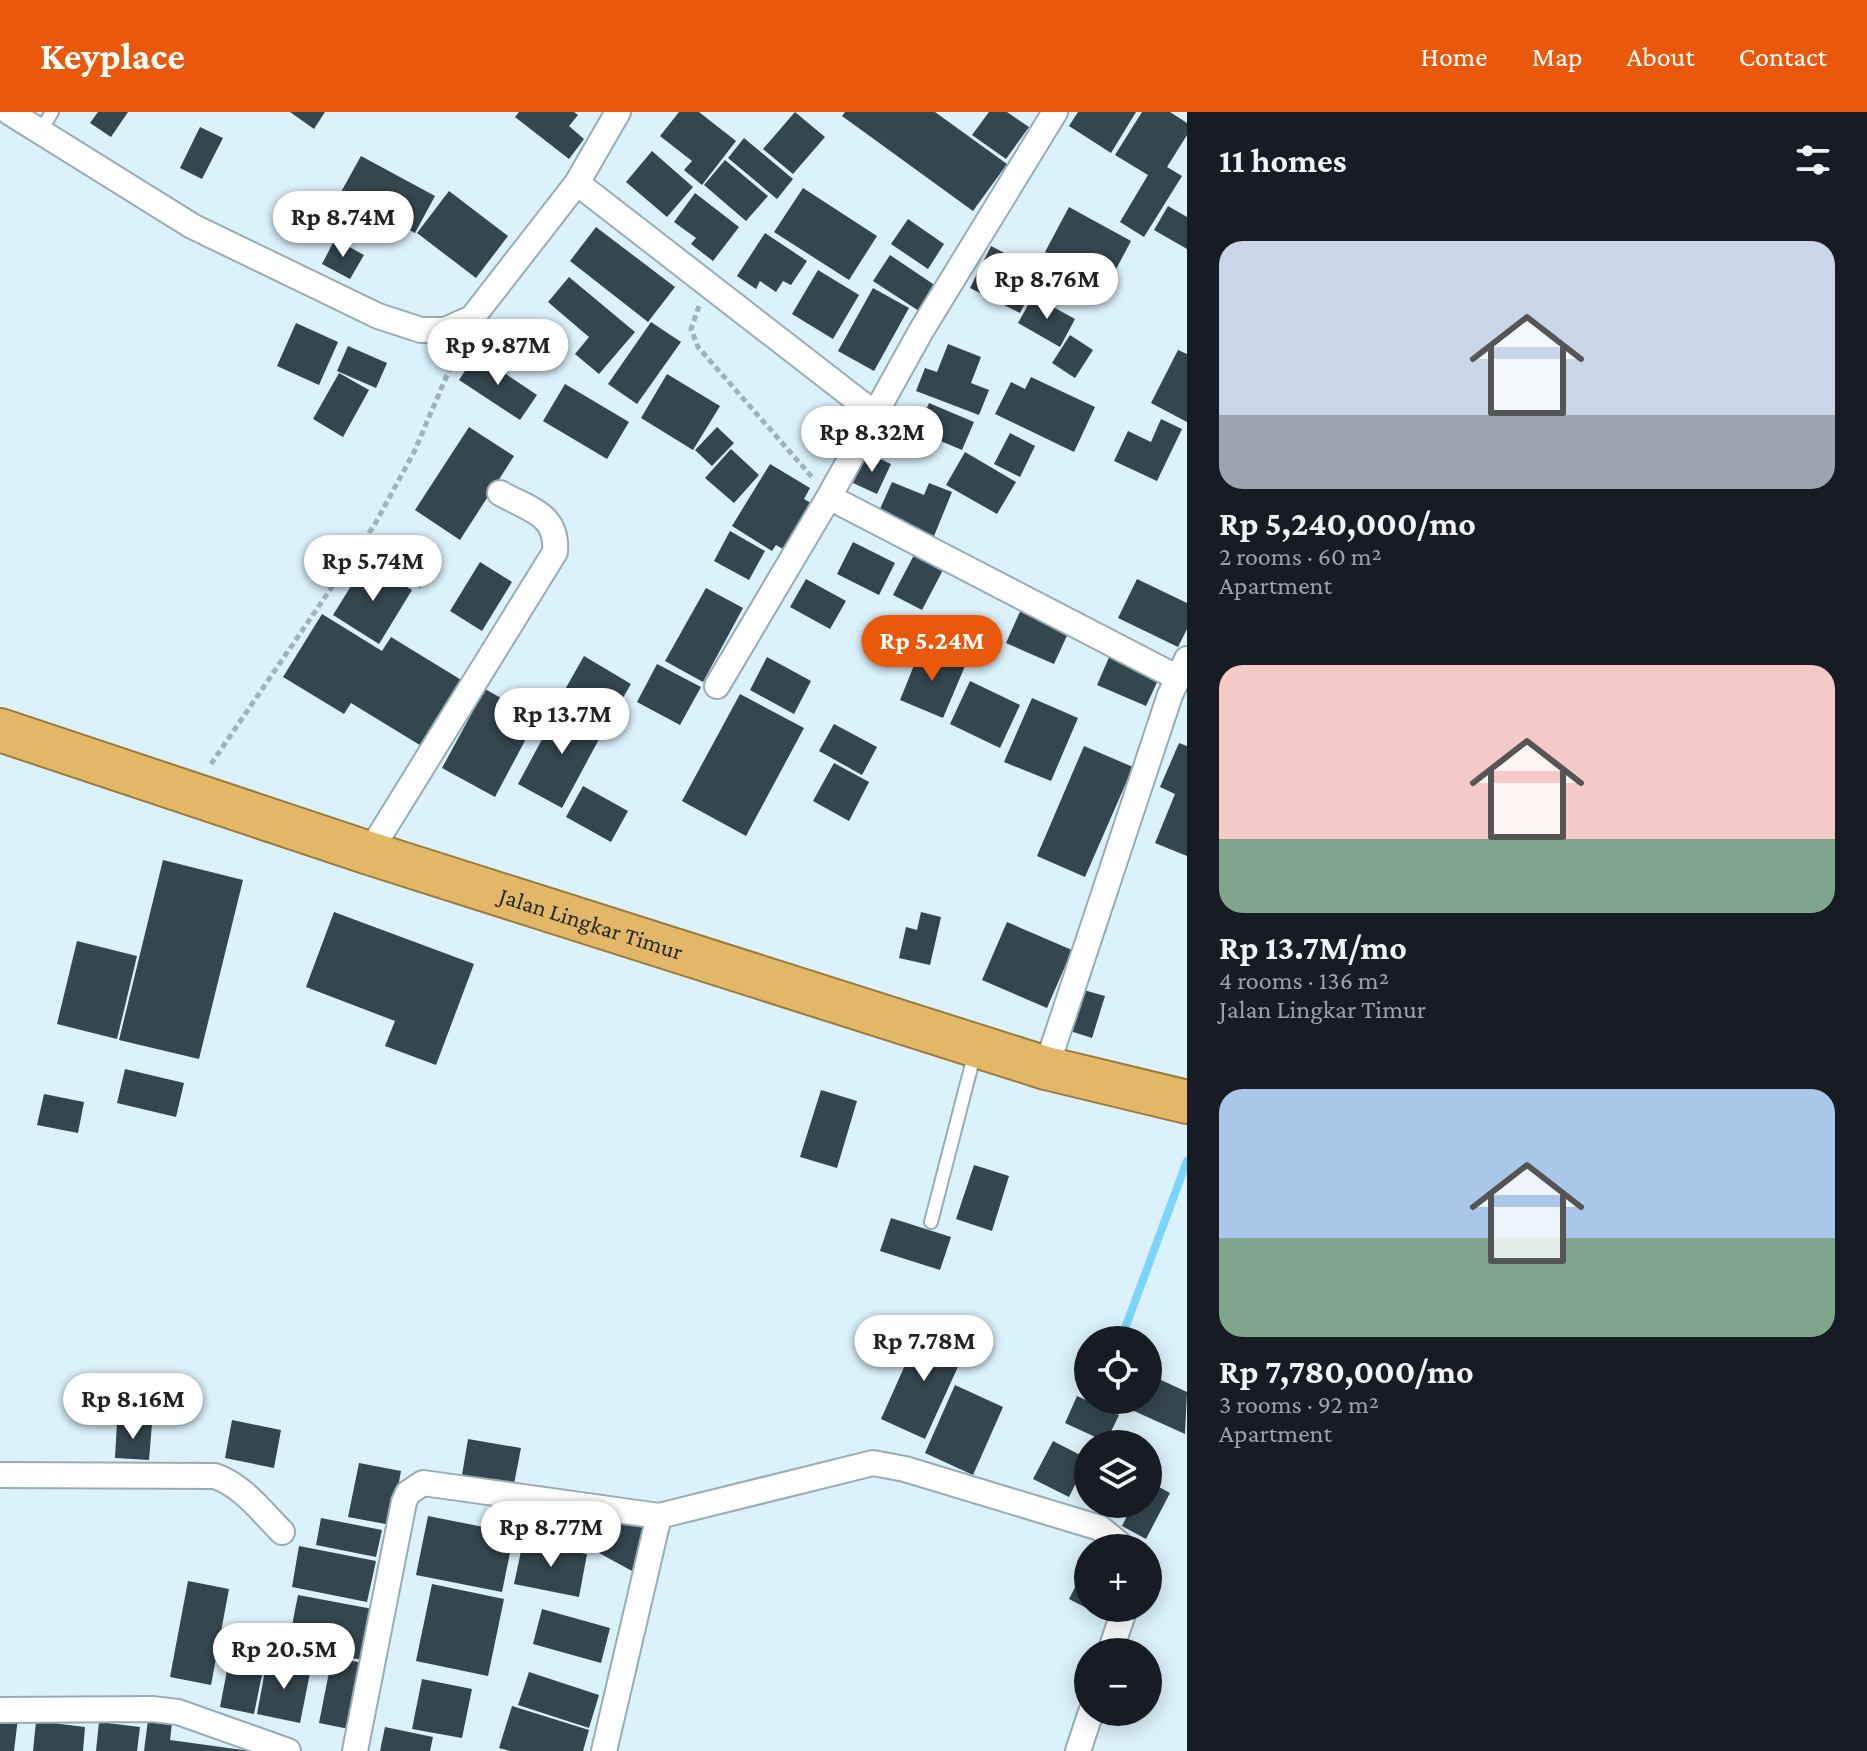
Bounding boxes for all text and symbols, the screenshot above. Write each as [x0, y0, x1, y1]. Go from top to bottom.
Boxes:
text: Keyplace [40, 35, 185, 77]
text: Home [1421, 41, 1488, 72]
text: Map [1532, 41, 1583, 72]
text: About [1627, 41, 1695, 72]
text: Contact [1739, 41, 1827, 72]
icon: filters [1791, 138, 1835, 182]
text: 11 homes [1219, 142, 1347, 179]
pin: Rp 8.74M [260, 191, 426, 259]
text: Rp 8.74M [291, 202, 395, 231]
pin: Rp 8.76M [964, 253, 1130, 321]
text: Rp 8.76M [994, 264, 1100, 293]
icon: home [1455, 293, 1599, 437]
pin: Rp 9.87M [415, 319, 581, 387]
text: Rp 9.87M [445, 330, 551, 359]
pin: Rp 8.32M [789, 406, 955, 474]
text: Rp 8.32M [819, 417, 925, 446]
text: Rp 5,240,000/mo [1219, 505, 1476, 542]
pin: Rp 5.74M [290, 535, 456, 603]
text: 2 rooms · 60 m² [1219, 542, 1382, 571]
text: Rp 5.74M [322, 546, 424, 575]
text: Apartment [1219, 571, 1332, 600]
pin: Rp 5.24M [849, 615, 1015, 683]
text: Rp 5.24M [880, 626, 984, 655]
pin: Rp 13.7M [479, 688, 645, 756]
text: Rp 13.7M [512, 699, 612, 728]
icon: home [1455, 717, 1599, 861]
street label: Jalan Lingkar Timur [494, 881, 687, 965]
text: Rp 13.7M/mo [1219, 929, 1407, 966]
text: 4 rooms · 136 m² [1219, 966, 1389, 995]
text: Jalan Lingkar Timur [1219, 995, 1426, 1024]
icon: home [1455, 1141, 1599, 1285]
pin: Rp 7.78M [841, 1315, 1007, 1383]
text: Rp 7.78M [872, 1326, 976, 1355]
map controls [1074, 1326, 1162, 1726]
button: locate [1074, 1326, 1162, 1414]
text: Rp 7,780,000/mo [1219, 1353, 1474, 1390]
pin: Rp 8.16M [50, 1373, 216, 1441]
text: Rp 8.16M [81, 1384, 185, 1413]
text: 3 rooms · 92 m² [1219, 1390, 1379, 1419]
text: Apartment [1219, 1419, 1332, 1448]
button: layers [1074, 1430, 1162, 1518]
pin: Rp 8.77M [468, 1501, 634, 1569]
text: Rp 8.77M [499, 1512, 603, 1541]
button: + [1074, 1534, 1162, 1622]
pin: Rp 20.5M [201, 1623, 367, 1691]
text: Rp 20.5M [231, 1634, 337, 1663]
button: − [1074, 1638, 1162, 1726]

